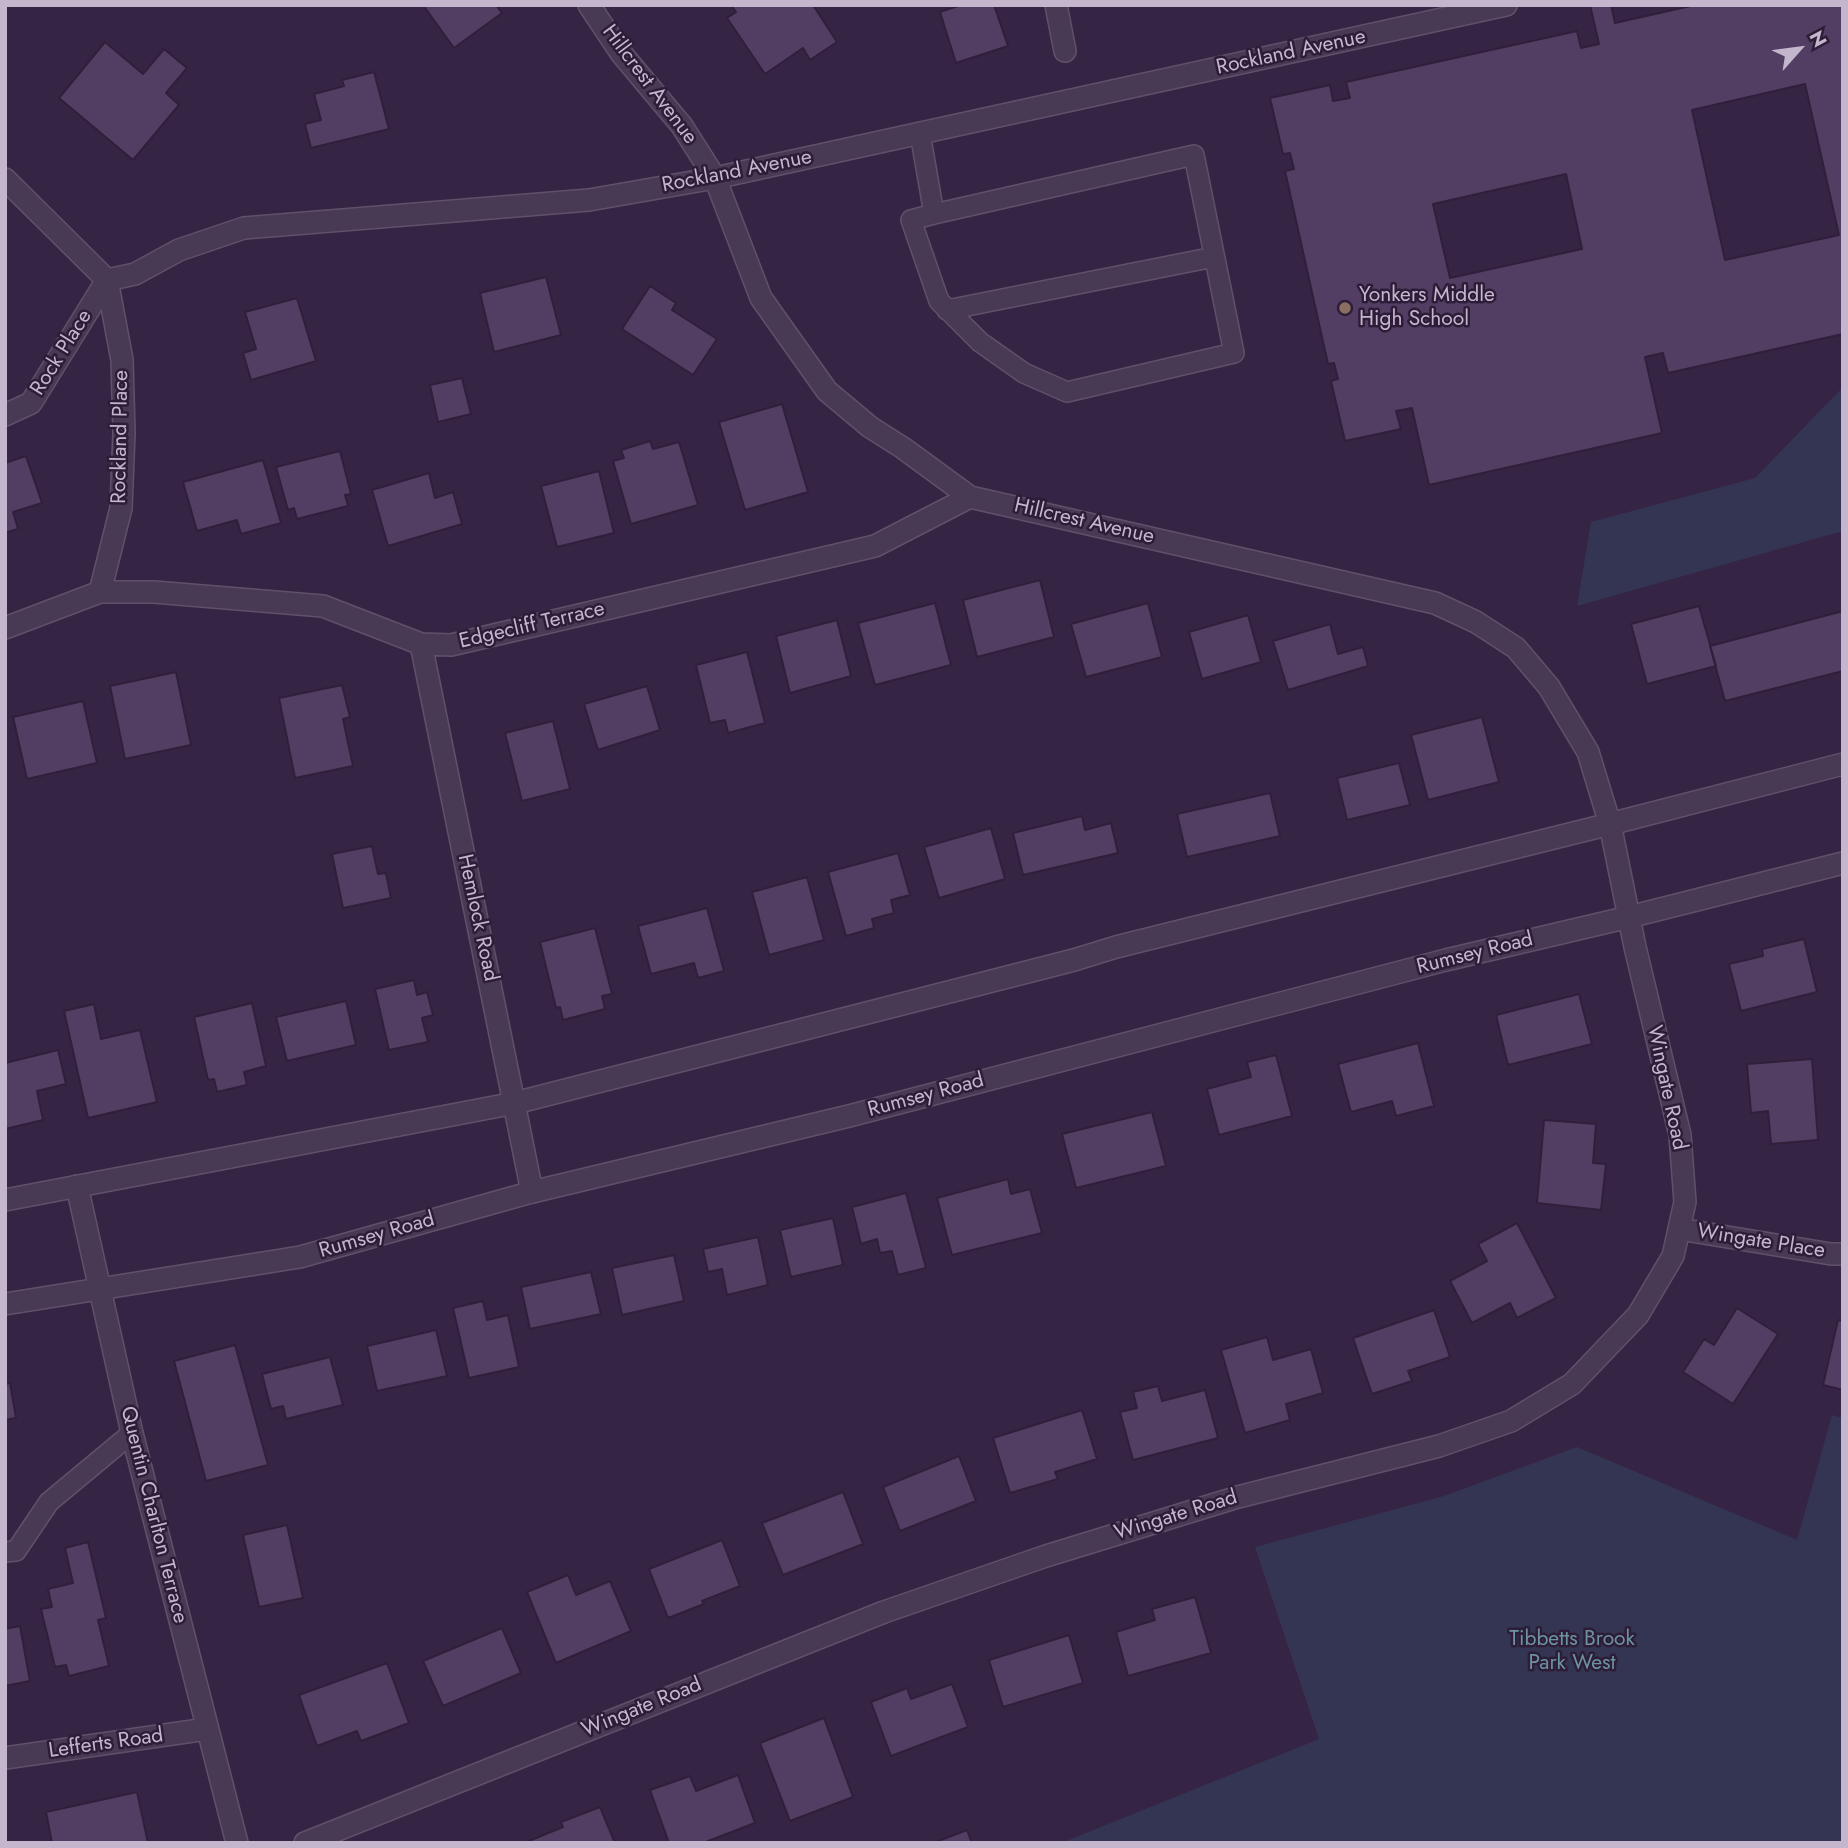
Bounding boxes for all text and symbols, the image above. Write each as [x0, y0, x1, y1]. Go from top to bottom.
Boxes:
north arrow [1764, 14, 1834, 84]
street label: Hillcrest Avenue [596, 20, 702, 150]
street label: Rockland Avenue [1214, 25, 1368, 81]
text: N [1803, 26, 1833, 52]
street label: Rockland Avenue [660, 145, 814, 199]
place label: Yonkers Middle High School [1359, 283, 1495, 333]
marker: Yonkers Middle High School [1337, 300, 1353, 316]
street label: Rock Place [26, 306, 98, 400]
street label: Rockland Place [107, 370, 135, 504]
street label: Hillcrest Avenue [1011, 494, 1157, 550]
street label: Edgecliff Terrace [457, 597, 607, 655]
street label: Hemlock Road [451, 852, 503, 984]
street label: Rumsey Road [1414, 927, 1536, 981]
street label: Wingate Road [1640, 1023, 1692, 1153]
street label: Rumsey Road [865, 1068, 987, 1124]
street label: Rumsey Road [316, 1207, 438, 1265]
street label: Wingate Place [1695, 1219, 1827, 1265]
street label: Quentin Charlton Terrace [114, 1404, 192, 1626]
street label: Wingate Road [1112, 1485, 1240, 1547]
park label: Tibbetts Brook Park West [1509, 1627, 1635, 1677]
street label: Wingate Road [578, 1673, 706, 1743]
street label: Lefferts Road [47, 1723, 165, 1765]

